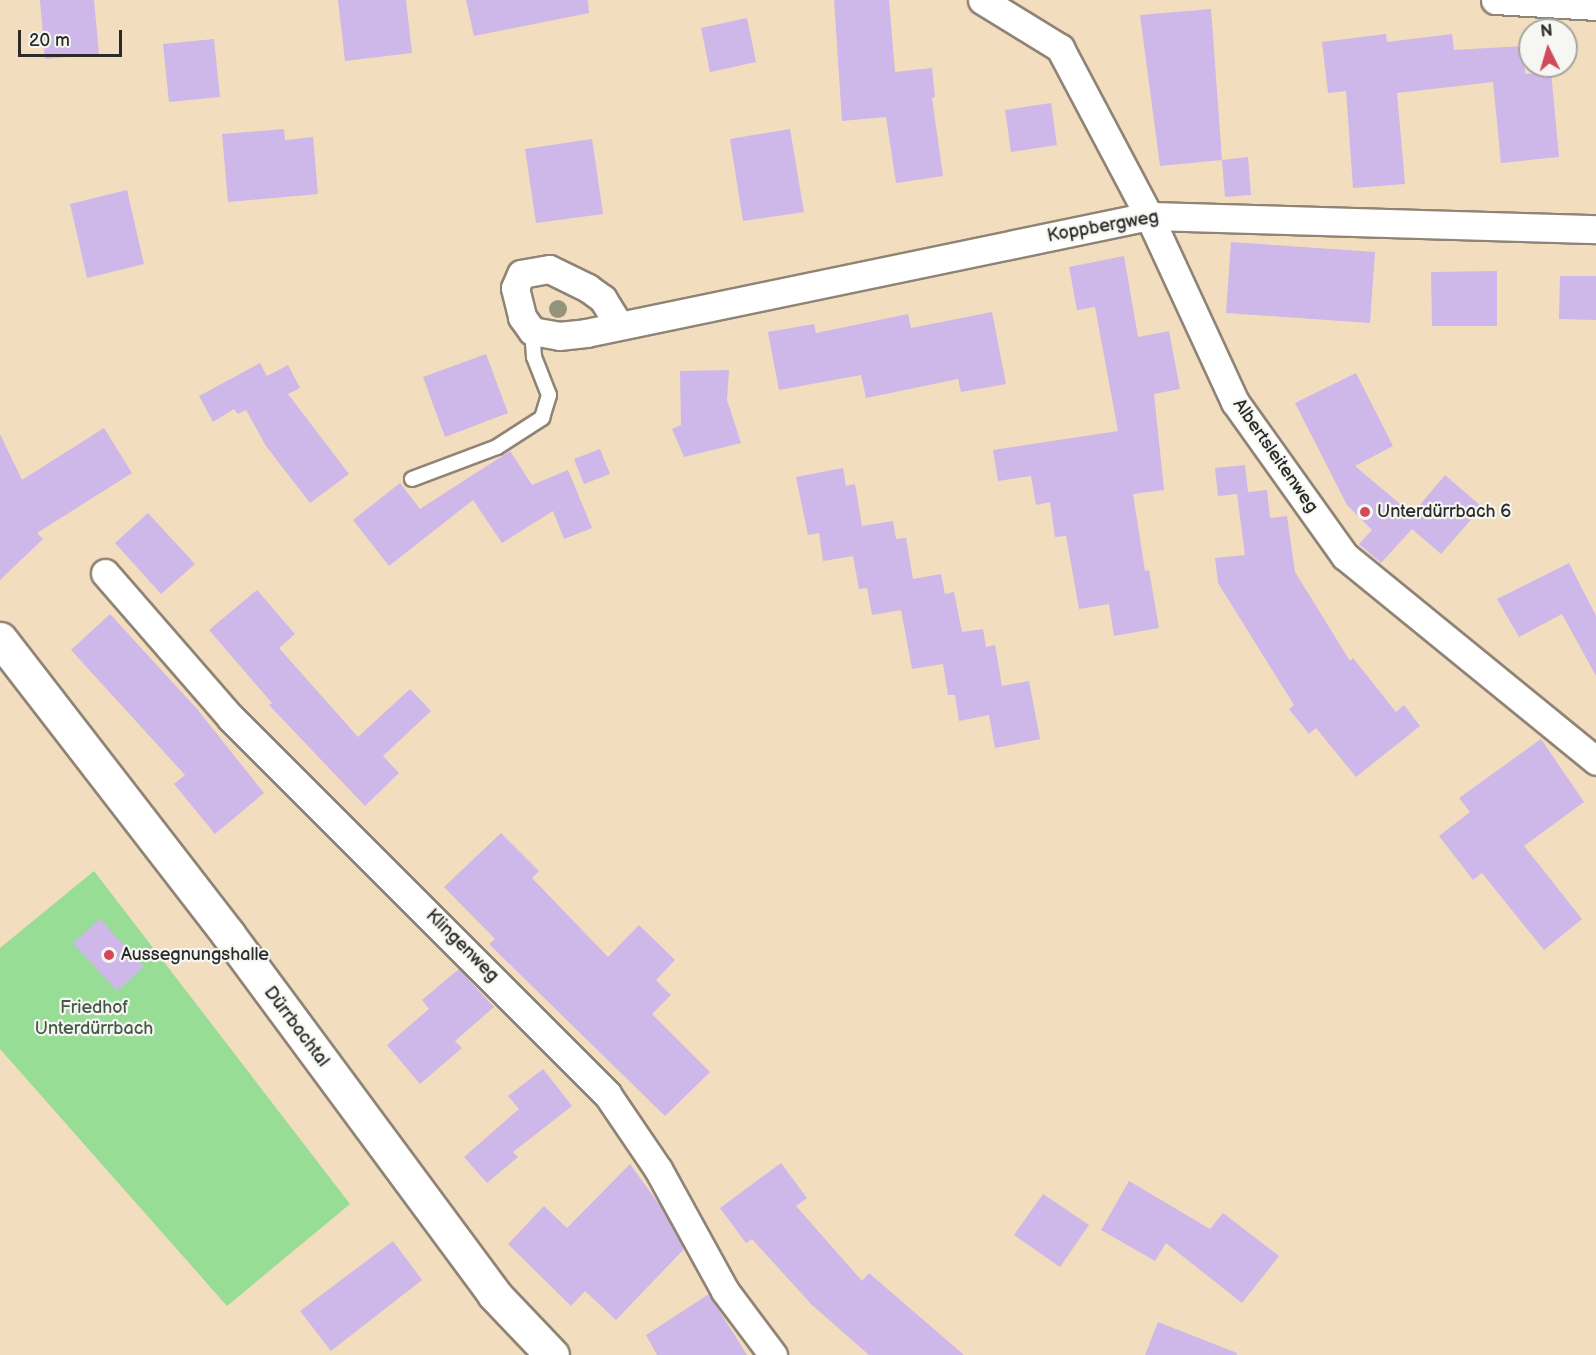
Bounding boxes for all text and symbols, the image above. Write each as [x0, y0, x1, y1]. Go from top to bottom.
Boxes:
scale bar [21, 18, 124, 56]
north arrow [1518, 18, 1578, 78]
text: N [1540, 22, 1553, 42]
text: 20 m [29, 30, 70, 51]
street label: Koppbergweg [1046, 207, 1160, 247]
street label: Albertsleitenweg [1228, 395, 1322, 517]
place label: Unterdürrbach 6 [1377, 501, 1511, 523]
marker: Unterdürrbach 6 [1358, 505, 1372, 519]
street label: Klingenweg [421, 905, 503, 987]
place label: Aussegnungshalle [121, 944, 269, 966]
marker: Aussegnungshalle [102, 948, 116, 962]
street label: Dürrbachtal [259, 982, 333, 1072]
park label: Friedhof Unterdürrbach [35, 998, 153, 1040]

